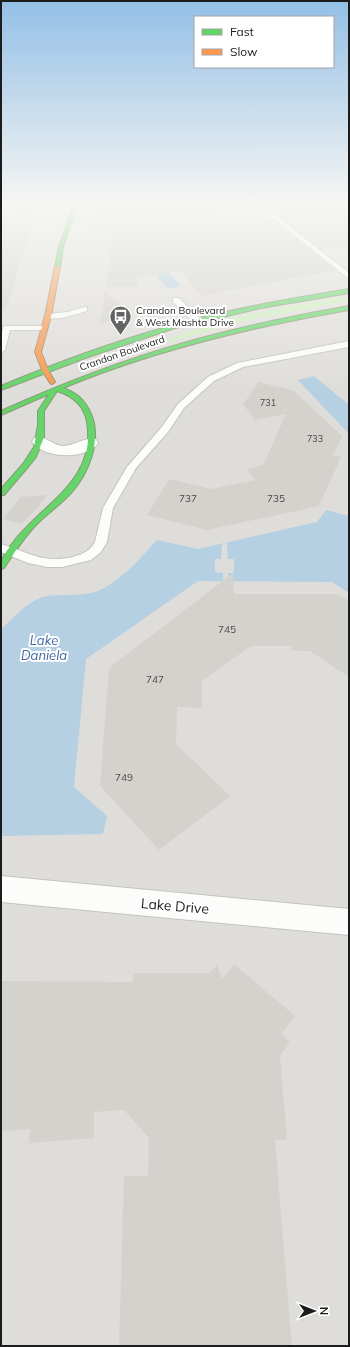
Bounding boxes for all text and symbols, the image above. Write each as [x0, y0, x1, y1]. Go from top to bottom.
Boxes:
legend [194, 16, 334, 68]
text: Fast [230, 24, 254, 39]
text: Slow [230, 44, 258, 59]
bus stop icon: Crandon Boulevard & West Mashta Drive [107, 303, 133, 336]
place label: Crandon Boulevard & West Mashta Drive [136, 304, 234, 329]
street label: Crandon Boulevard [78, 332, 166, 374]
house number: 731 [260, 397, 276, 408]
house number: 733 [307, 433, 323, 444]
house number: 737 [179, 492, 197, 505]
house number: 735 [267, 492, 285, 505]
house number: 745 [218, 623, 236, 636]
water label: Lake Daniela [21, 632, 67, 663]
house number: 747 [146, 673, 164, 686]
house number: 749 [115, 771, 133, 784]
street label: Lake Drive [140, 894, 210, 918]
north arrow [294, 1291, 334, 1331]
text: N [317, 1307, 331, 1315]

